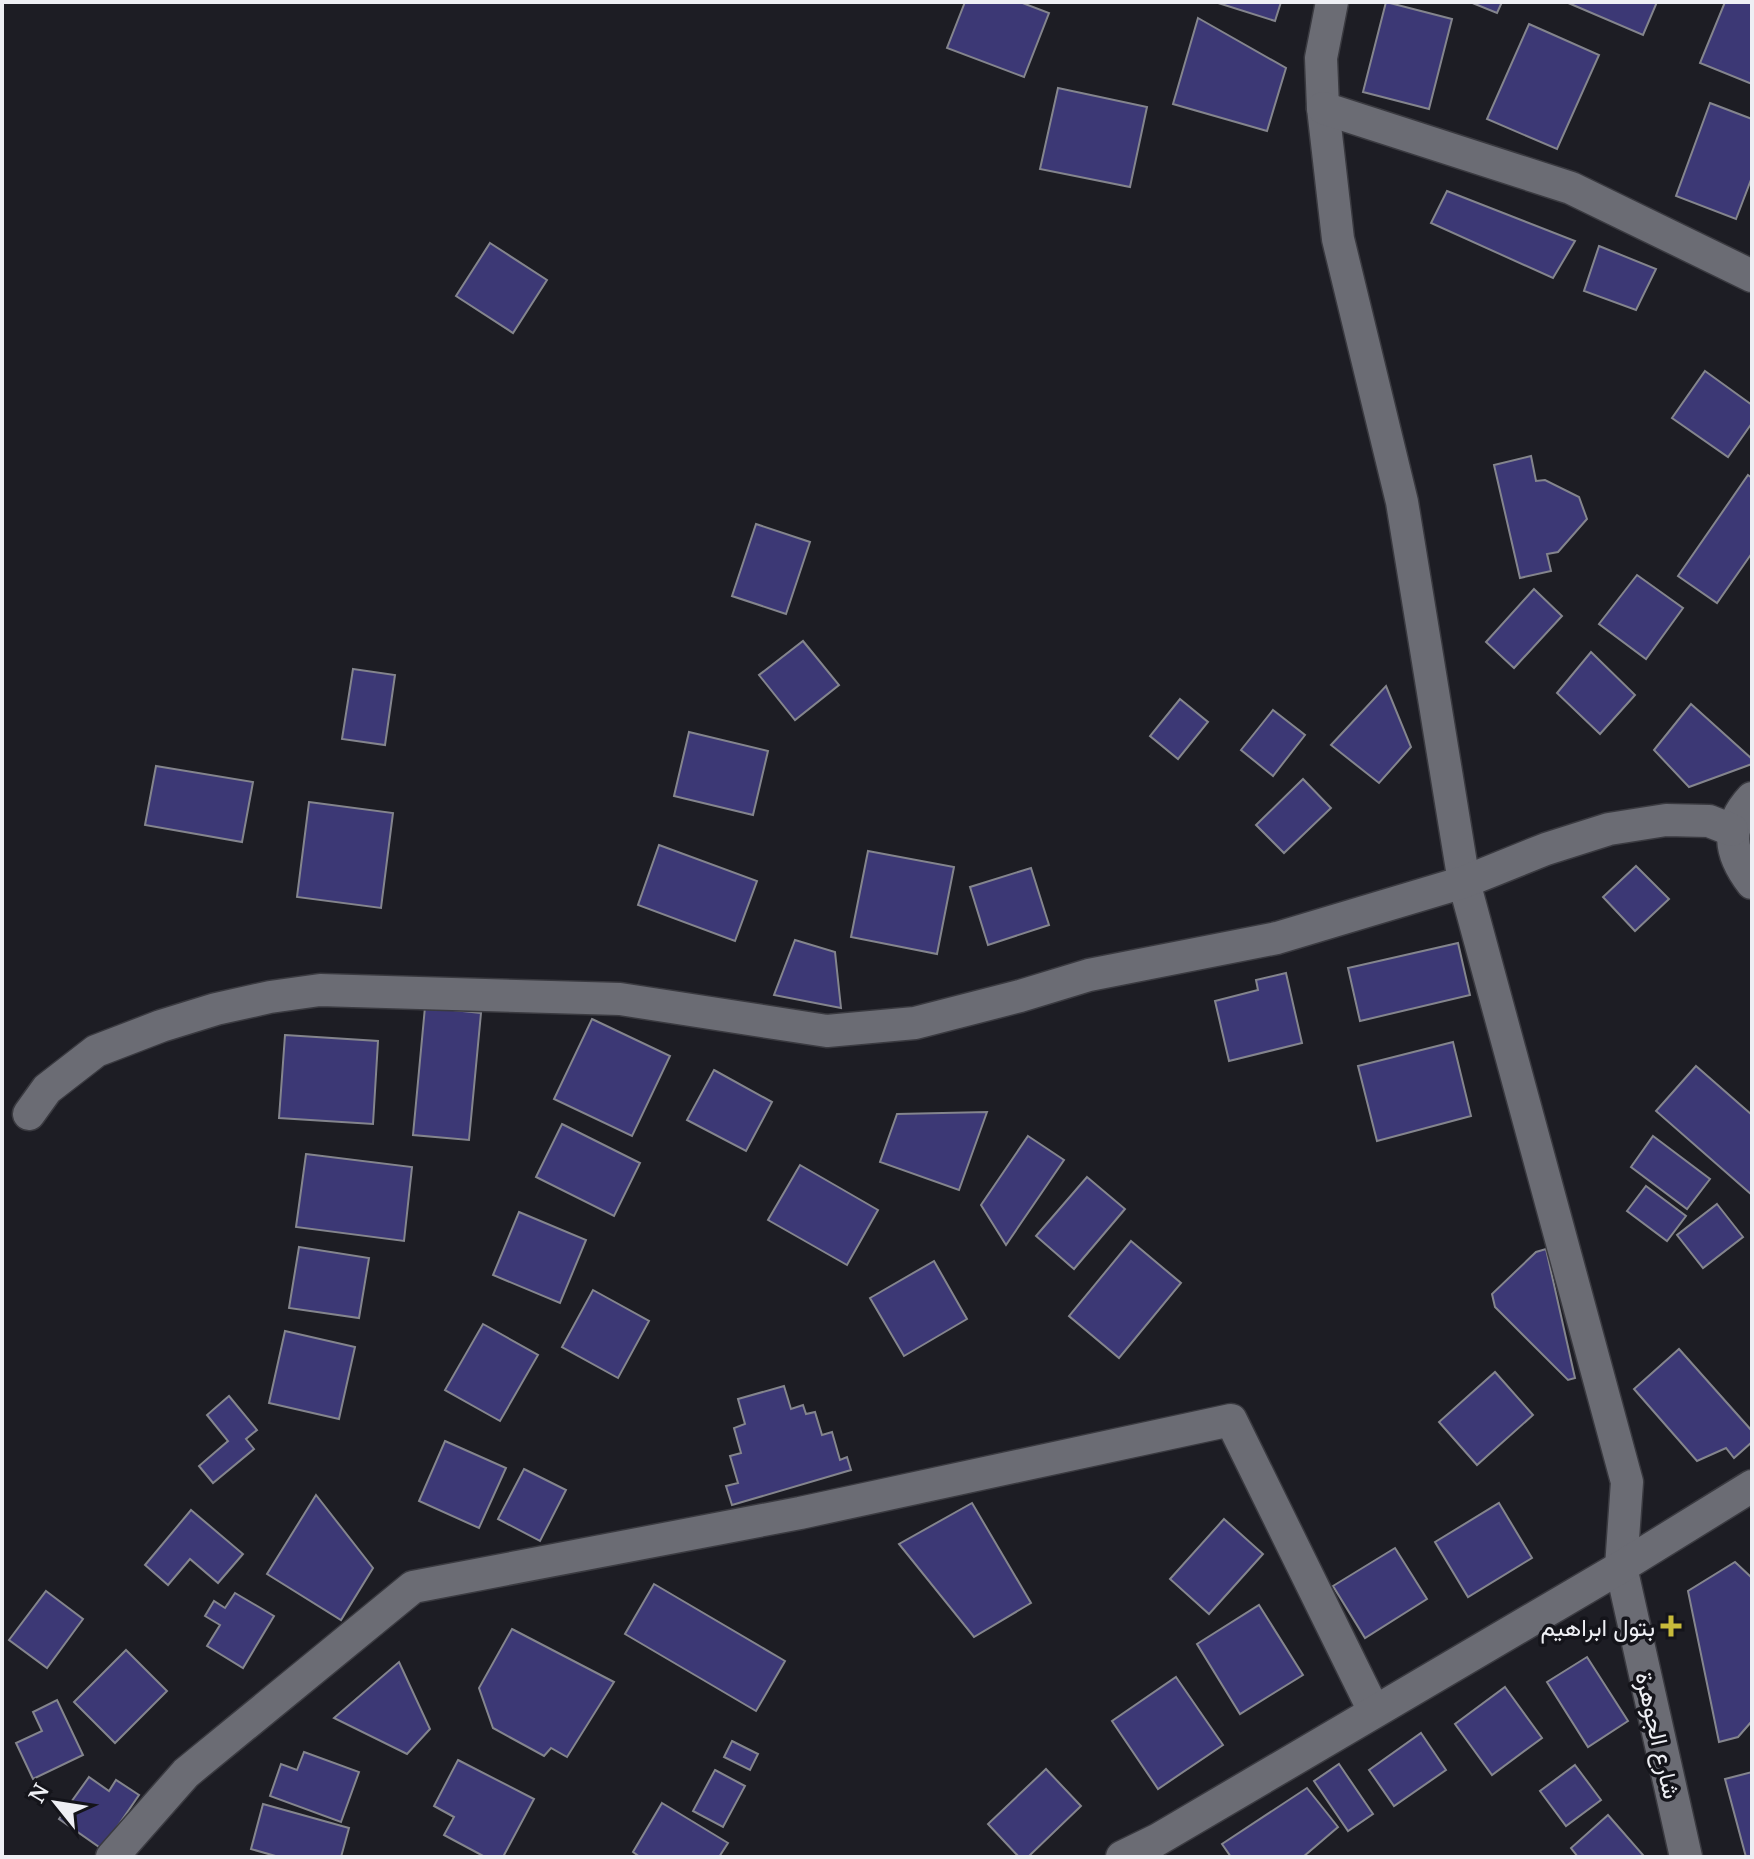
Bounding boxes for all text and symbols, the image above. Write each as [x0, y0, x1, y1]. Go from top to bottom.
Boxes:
place label: بتول ابراهيم [1541, 1610, 1655, 1644]
marker: بتول ابراهيم [1662, 1617, 1680, 1635]
street label: شارع الجوهرة [1627, 1668, 1690, 1802]
north arrow [16, 1763, 96, 1843]
text: N [20, 1777, 55, 1808]

